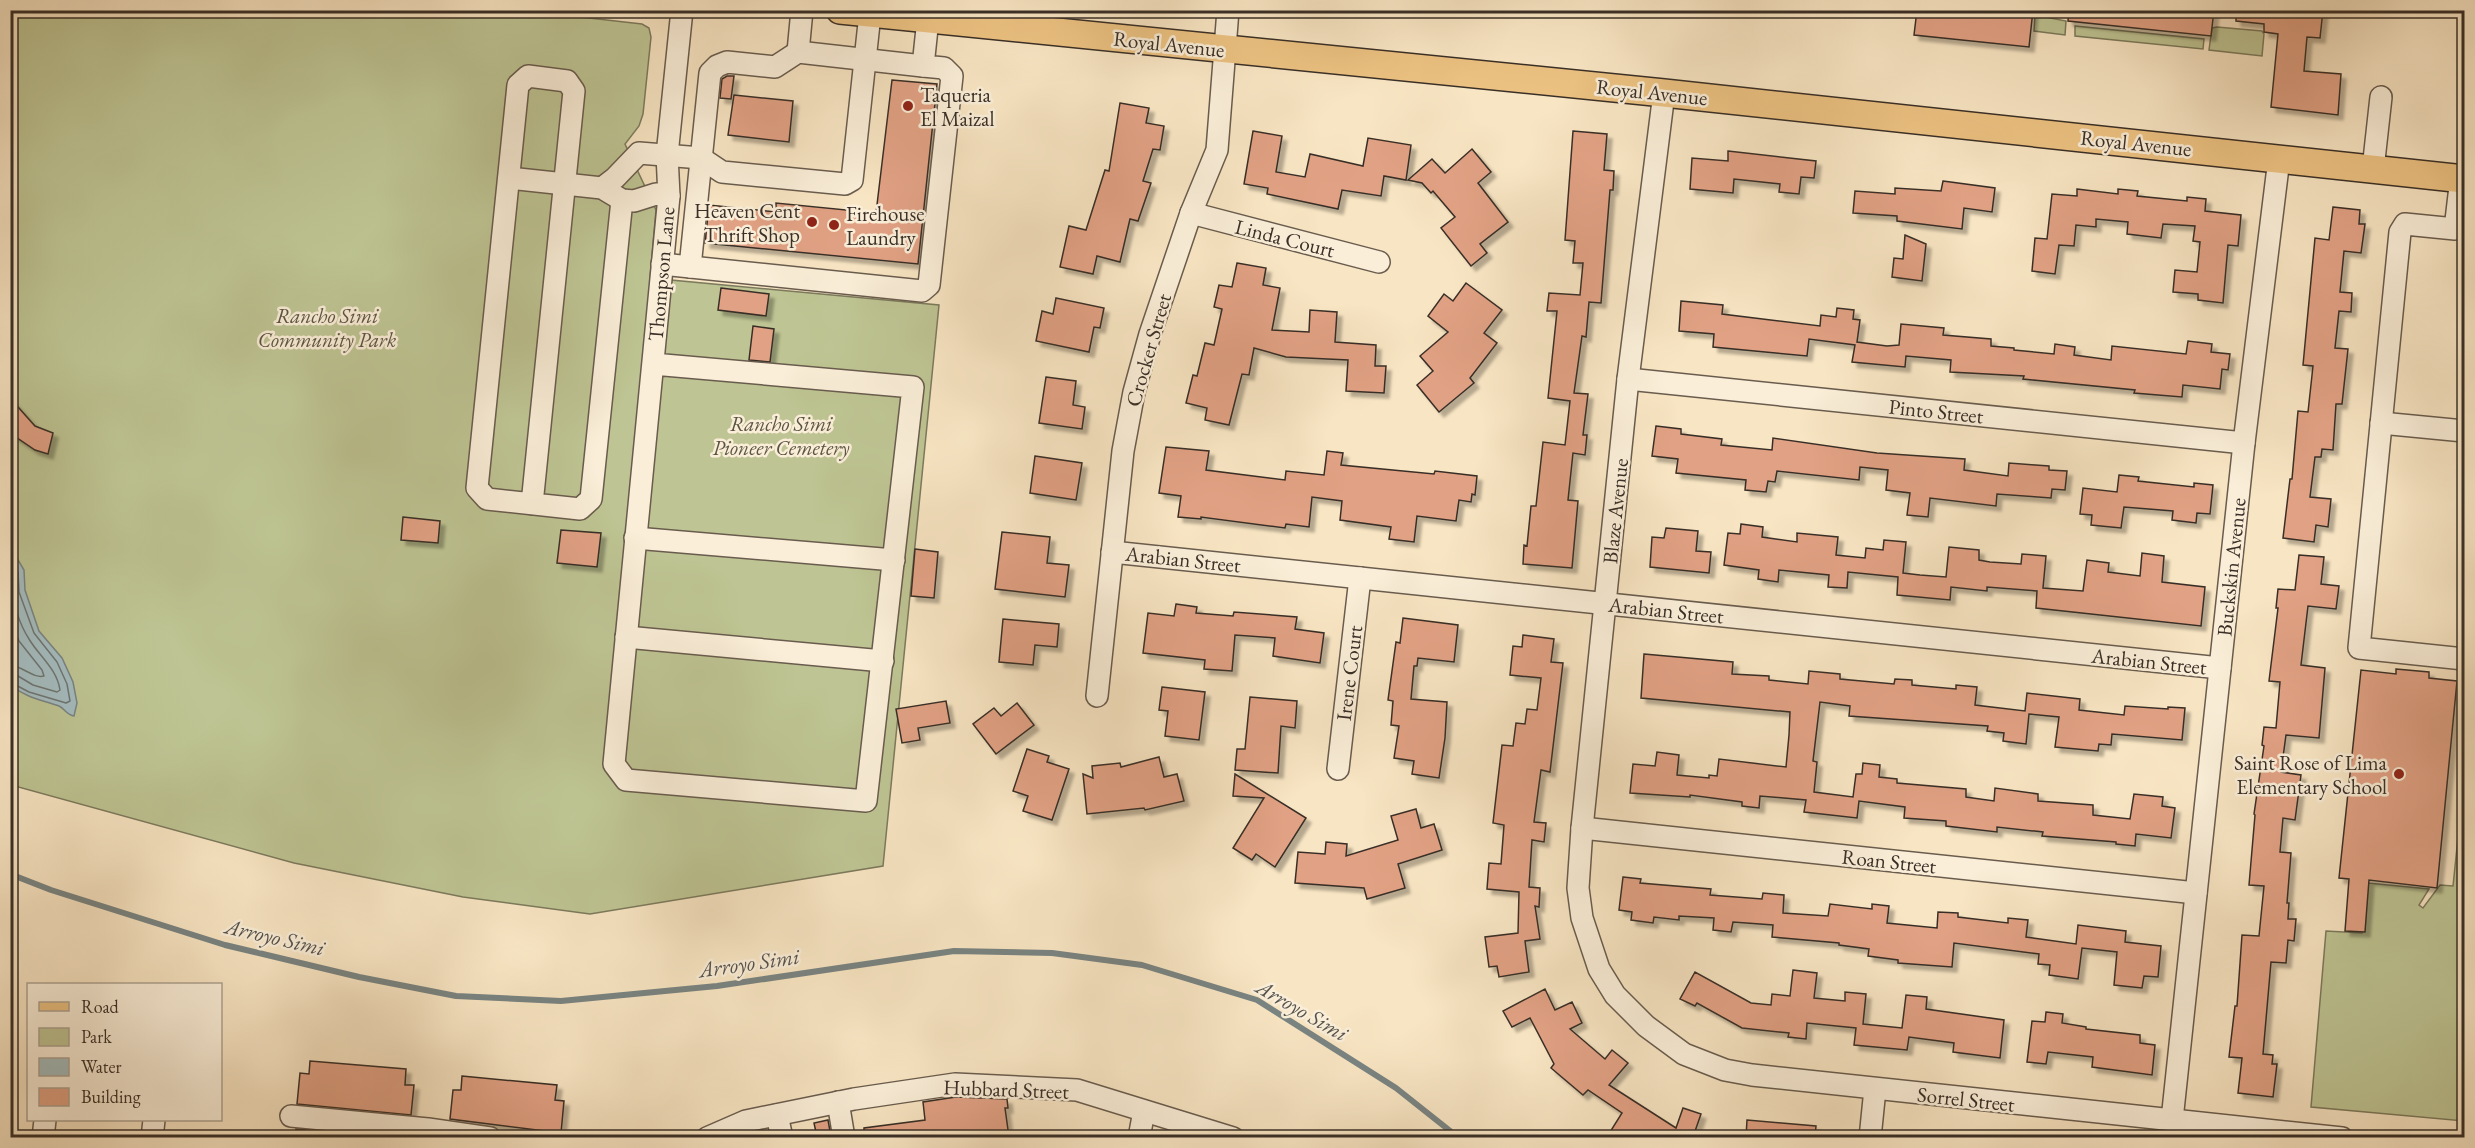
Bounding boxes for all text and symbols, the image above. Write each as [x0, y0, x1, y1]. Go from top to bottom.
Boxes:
street label: Royal Avenue [1112, 25, 1226, 63]
street label: Royal Avenue [1595, 73, 1709, 111]
place label: Taqueria El Maizal [920, 81, 994, 132]
marker: Taqueria El Maizal [901, 99, 915, 113]
street label: Royal Avenue [2079, 124, 2193, 162]
place label: Heaven Cent Thrift Shop [694, 197, 800, 248]
place label: Firehouse Laundry [846, 200, 924, 251]
street label: Thompson Lane [642, 206, 680, 342]
street label: Linda Court [1232, 213, 1338, 263]
marker: Heaven Cent Thrift Shop [805, 215, 819, 229]
marker: Firehouse Laundry [827, 218, 841, 232]
street label: Crocker Street [1119, 290, 1177, 410]
park label: Rancho Simi Community Park [258, 302, 397, 353]
street label: Pinto Street [1887, 393, 1985, 429]
park label: Rancho Simi Pioneer Cemetery [712, 410, 850, 461]
street label: Blaze Avenue [1596, 457, 1634, 565]
street label: Buckskin Avenue [2210, 496, 2252, 638]
street label: Arabian Street [1123, 539, 1242, 579]
street label: Arabian Street [1606, 590, 1725, 630]
street label: Irene Court [1330, 623, 1368, 722]
street label: Arabian Street [2089, 641, 2208, 681]
place label: Saint Rose of Lima Elementary School [2234, 749, 2388, 800]
marker: Saint Rose of Lima Elementary School [2392, 767, 2406, 781]
street label: Roan Street [1840, 843, 1938, 879]
water label: Arroyo Simi [221, 911, 329, 963]
water label: Arroyo Simi [695, 941, 803, 985]
water label: Arroyo Simi [1249, 971, 1354, 1049]
legend [27, 983, 222, 1121]
text: Road [81, 995, 120, 1018]
text: Park [81, 1025, 112, 1048]
text: Water [81, 1055, 122, 1078]
street label: Hubbard Street [943, 1073, 1070, 1105]
street label: Sorrel Street [1916, 1080, 2016, 1118]
text: Building [81, 1085, 141, 1108]

